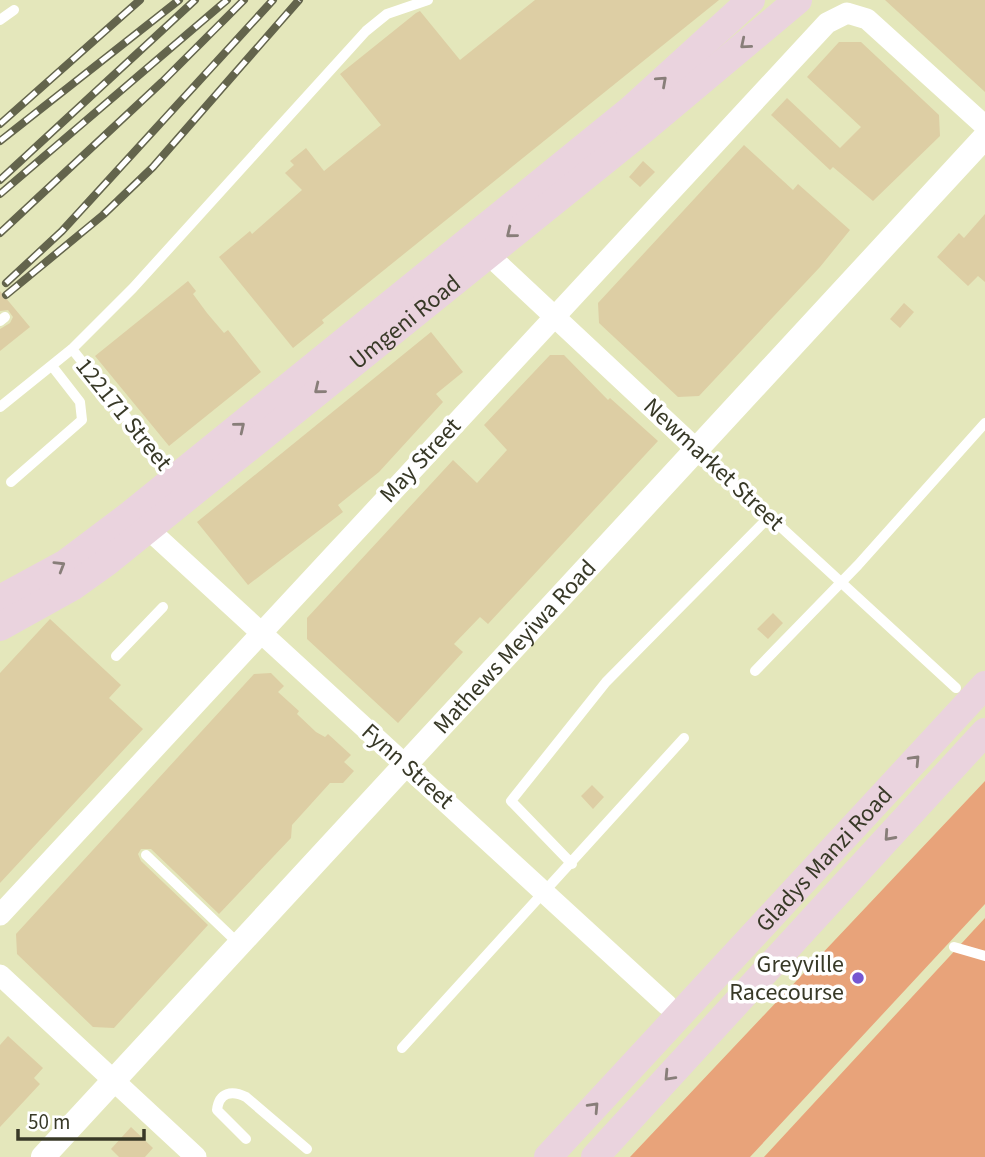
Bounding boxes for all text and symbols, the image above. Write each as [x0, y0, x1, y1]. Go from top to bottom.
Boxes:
one-way arrow [741, 36, 754, 48]
one-way arrow [654, 77, 667, 89]
one-way arrow [507, 225, 519, 238]
street label: Umgeni Road [342, 266, 469, 378]
street label: 122171 Street [67, 350, 180, 478]
one-way arrow [315, 380, 327, 393]
street label: Newmarket Street [635, 390, 792, 539]
street label: May Street [372, 410, 469, 511]
one-way arrow [231, 423, 244, 435]
street label: Mathews Meyiwa Road [425, 552, 605, 742]
one-way arrow [52, 562, 65, 575]
street label: Fynn Street [354, 715, 462, 817]
one-way arrow [907, 755, 919, 768]
street label: Gladys Manzi Road [748, 779, 901, 940]
one-way arrow [885, 828, 898, 841]
place label: Greyville Racecourse [729, 947, 844, 1010]
marker: Greyville Racecourse [850, 970, 866, 986]
one-way arrow [665, 1068, 678, 1081]
scale bar [18, 1098, 144, 1142]
one-way arrow [586, 1102, 599, 1115]
text: 50 m [28, 1107, 70, 1137]

